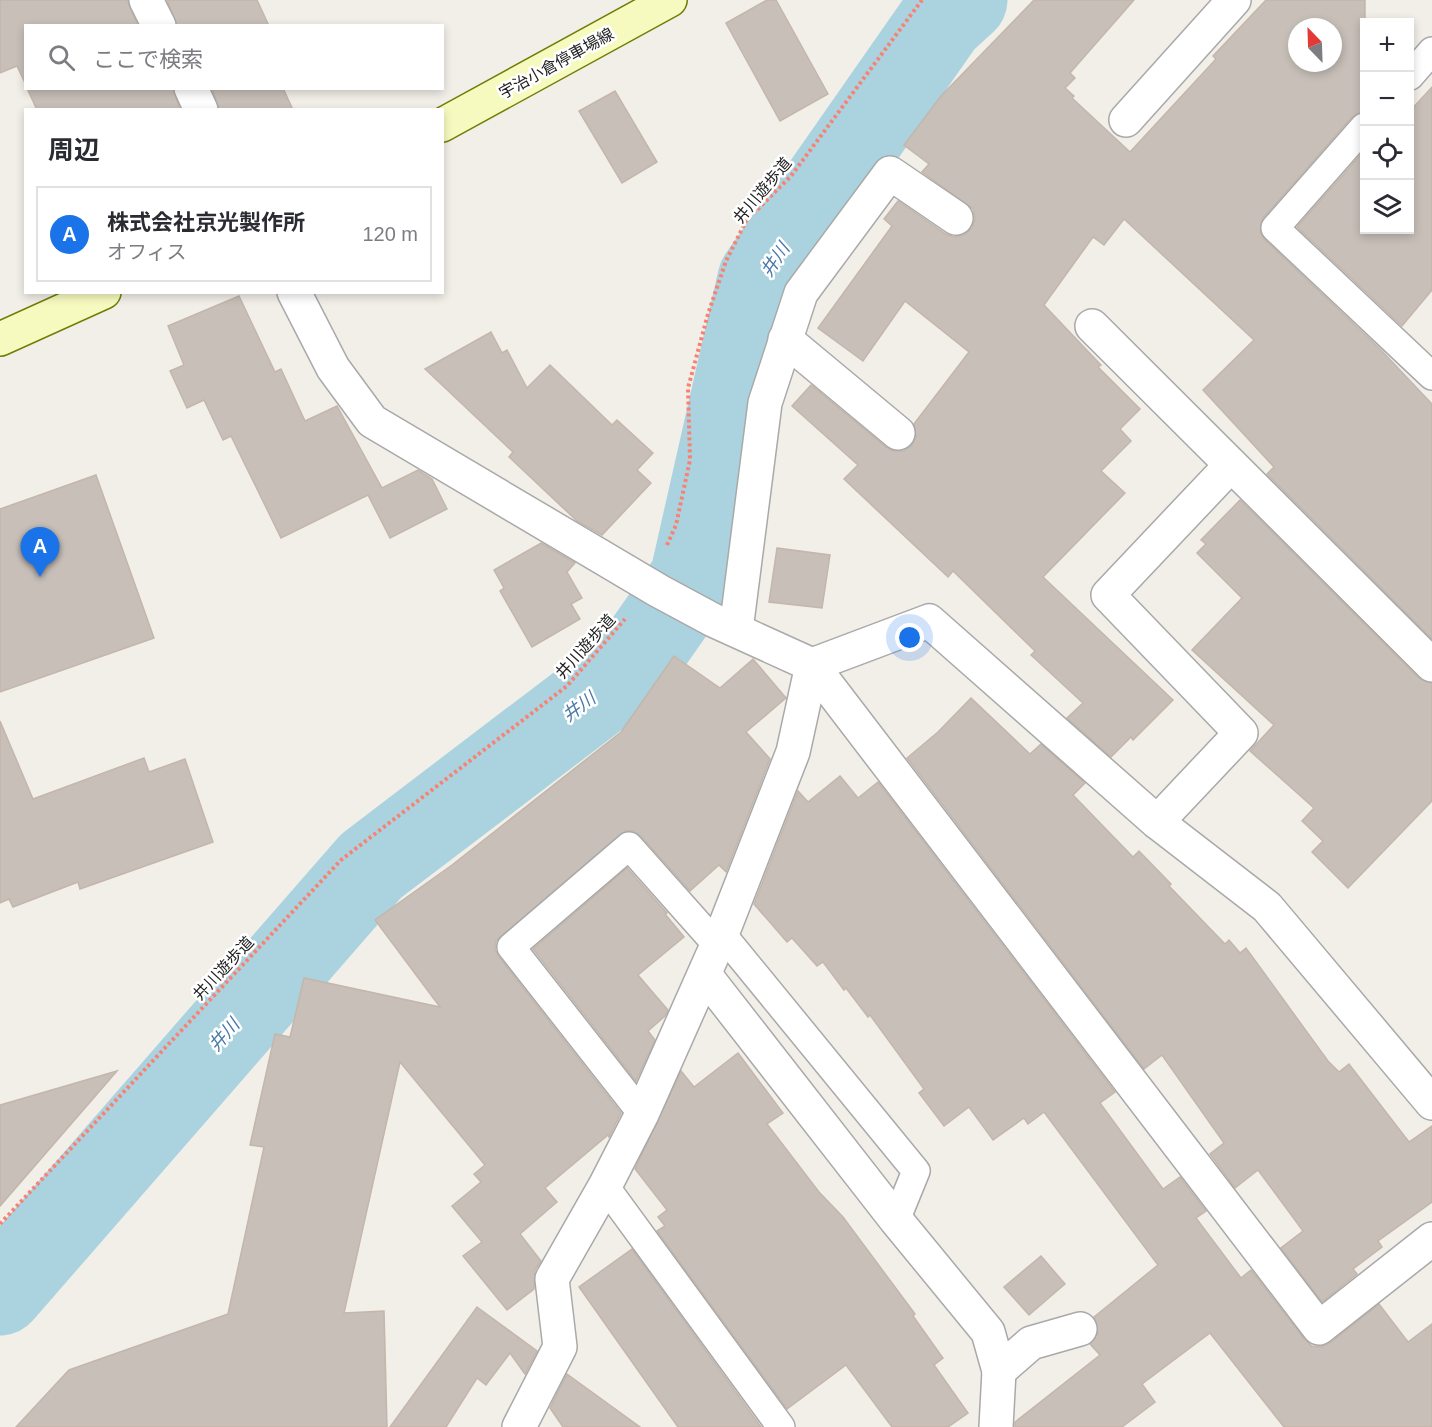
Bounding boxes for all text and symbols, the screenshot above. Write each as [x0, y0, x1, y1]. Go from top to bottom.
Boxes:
north arrow [1288, 18, 1342, 72]
map controls [1360, 18, 1414, 234]
button: + [1360, 18, 1414, 72]
search box [24, 24, 444, 90]
street label: 宇治小倉停車場線 [496, 25, 616, 102]
icon: search [45, 41, 78, 74]
text: ここで検索 [93, 47, 203, 72]
button: − [1360, 72, 1414, 126]
button: locate [1360, 126, 1414, 180]
text: 周辺 [48, 135, 100, 165]
street label: 井川遊歩道 [730, 154, 795, 226]
button: layers [1360, 180, 1414, 234]
text: 株式会社京光製作所 [107, 210, 305, 235]
text: A [62, 223, 77, 245]
text: 120 m [362, 223, 418, 245]
water label: 井川 [757, 238, 794, 281]
text: オフィス [107, 241, 187, 263]
pin: A [20, 528, 60, 577]
street label: 井川遊歩道 [552, 611, 618, 682]
your location [895, 623, 924, 652]
water label: 井川 [559, 687, 601, 726]
street label: 井川遊歩道 [190, 933, 257, 1003]
water label: 井川 [205, 1013, 245, 1055]

